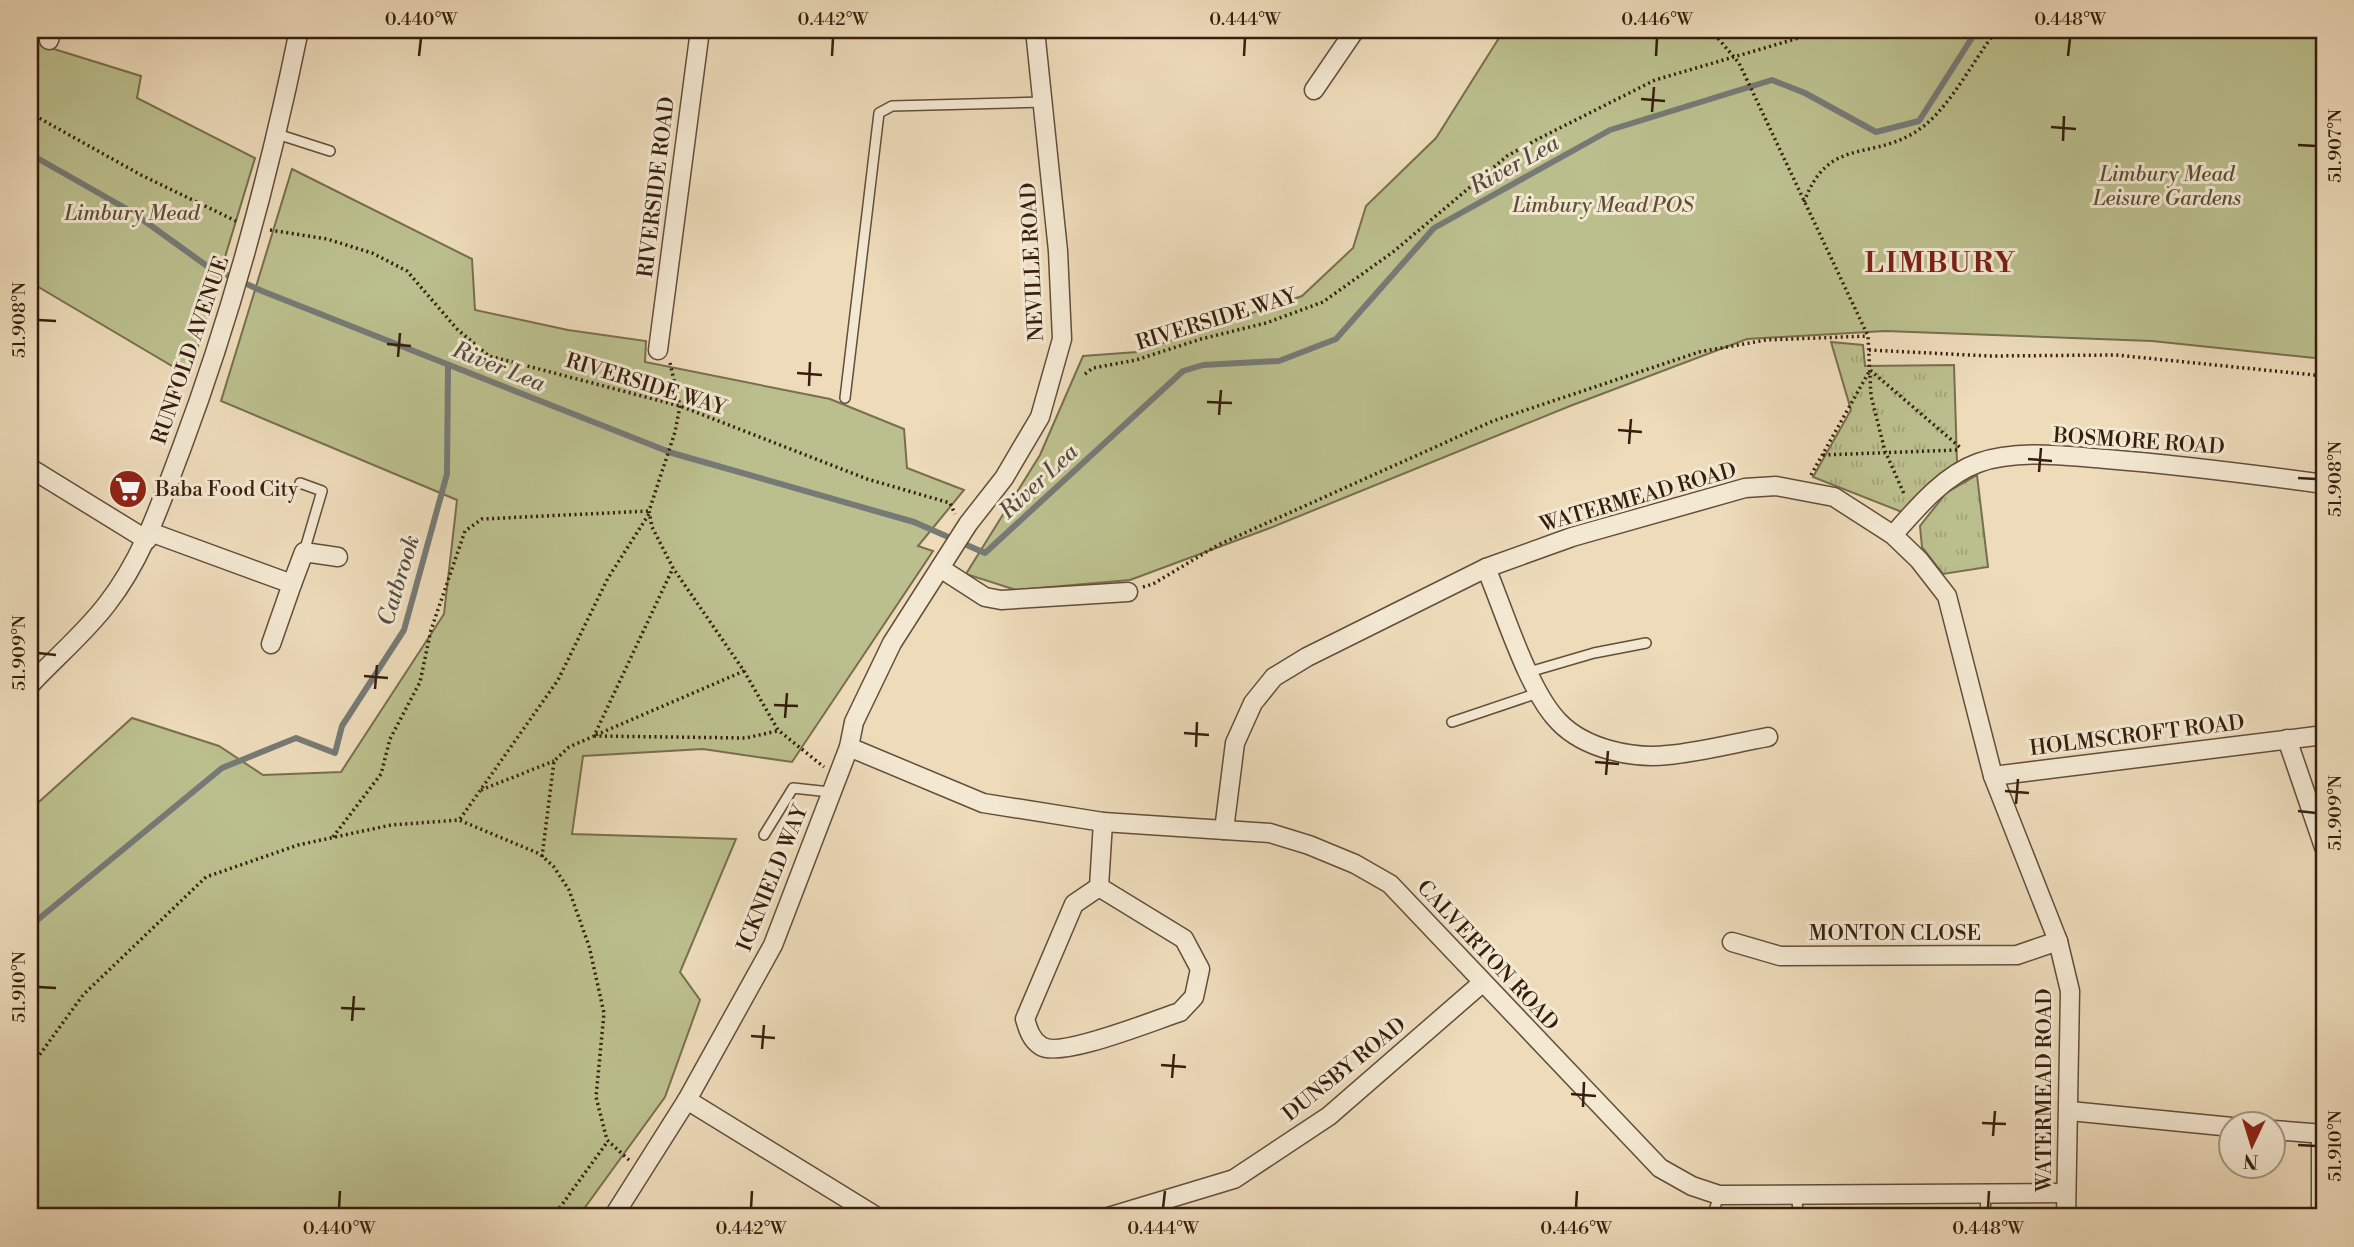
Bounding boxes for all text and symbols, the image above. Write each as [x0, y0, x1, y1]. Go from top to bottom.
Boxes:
text: 0.440°W [385, 8, 458, 31]
text: 0.442°W [798, 8, 869, 31]
text: 0.444°W [1209, 8, 1282, 31]
text: 0.446°W [1621, 8, 1693, 31]
text: 0.448°W [2034, 8, 2107, 31]
street label: RIVERSIDE ROAD [633, 95, 681, 279]
text: 51.907°N [2324, 109, 2347, 183]
water label: River Lea [1464, 129, 1564, 201]
park label: Limbury Mead Leisure Gardens [2092, 162, 2241, 212]
street label: NEVILLE ROAD [1016, 182, 1050, 342]
park label: Limbury Mead POS [1511, 193, 1694, 219]
park label: Limbury Mead [63, 201, 201, 227]
district label: LIMBURY [1865, 246, 2017, 281]
street label: RUNFOLD AVENUE [147, 253, 235, 448]
text: 51.908°N [8, 281, 31, 358]
street label: RIVERSIDE WAY [1133, 283, 1301, 357]
water label: River Lea [447, 335, 549, 398]
street label: RIVERSIDE WAY [562, 348, 730, 422]
street label: BOSMORE ROAD [2051, 423, 2225, 461]
water label: River Lea [993, 438, 1084, 526]
text: 51.908°N [2324, 440, 2347, 517]
street label: WATERMEAD ROAD [1536, 457, 1740, 539]
supermarket icon: Baba Food City [107, 468, 149, 510]
place label: Baba Food City [154, 477, 299, 503]
water label: Catbrook [372, 532, 426, 629]
text: 51.909°N [8, 615, 31, 691]
street label: HOLMSCROFT ROAD [2028, 710, 2246, 762]
text: 51.909°N [2324, 775, 2347, 851]
street label: ICKNIELD WAY [732, 800, 815, 955]
street label: CALVERTON ROAD [1411, 875, 1564, 1036]
street label: MONTON CLOSE [1809, 921, 1981, 947]
text: 51.910°N [8, 951, 31, 1023]
street label: WATERMEAD ROAD [2032, 988, 2058, 1193]
street label: DUNSBY ROAD [1278, 1012, 1412, 1127]
north arrow [2218, 1110, 2288, 1180]
text: 51.910°N [2324, 1110, 2347, 1182]
text: N [2243, 1148, 2259, 1173]
text: 0.440°W [303, 1217, 376, 1240]
text: 0.442°W [716, 1217, 787, 1240]
text: 0.444°W [1127, 1217, 1200, 1240]
text: 0.446°W [1540, 1217, 1612, 1240]
text: 0.448°W [1952, 1217, 2025, 1240]

